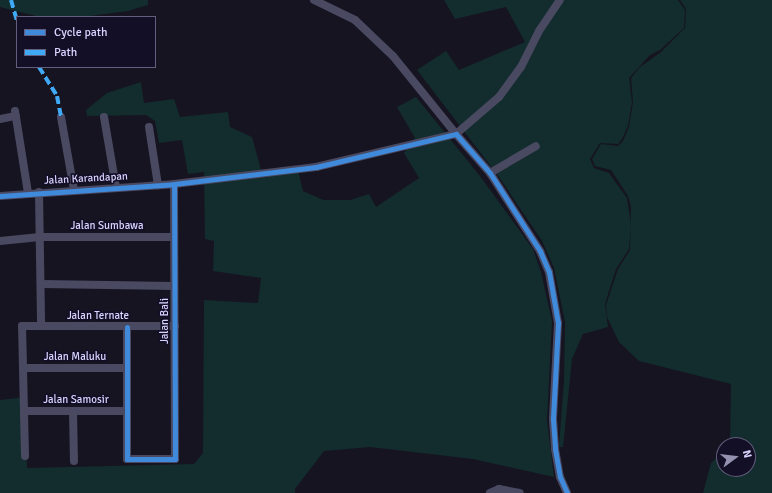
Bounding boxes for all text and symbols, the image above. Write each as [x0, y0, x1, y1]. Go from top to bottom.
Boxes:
legend [16, 16, 156, 68]
text: Cycle path [54, 25, 107, 40]
text: Path [54, 45, 77, 60]
street label: Jalan Karandapan [44, 170, 128, 188]
street label: Jalan Sumbawa [70, 219, 144, 233]
street label: Jalan Bali [158, 298, 172, 344]
street label: Jalan Ternate [67, 309, 129, 323]
street label: Jalan Maluku [44, 350, 106, 364]
street label: Jalan Samosir [43, 393, 109, 407]
north arrow [716, 437, 756, 477]
text: N [740, 449, 754, 459]

